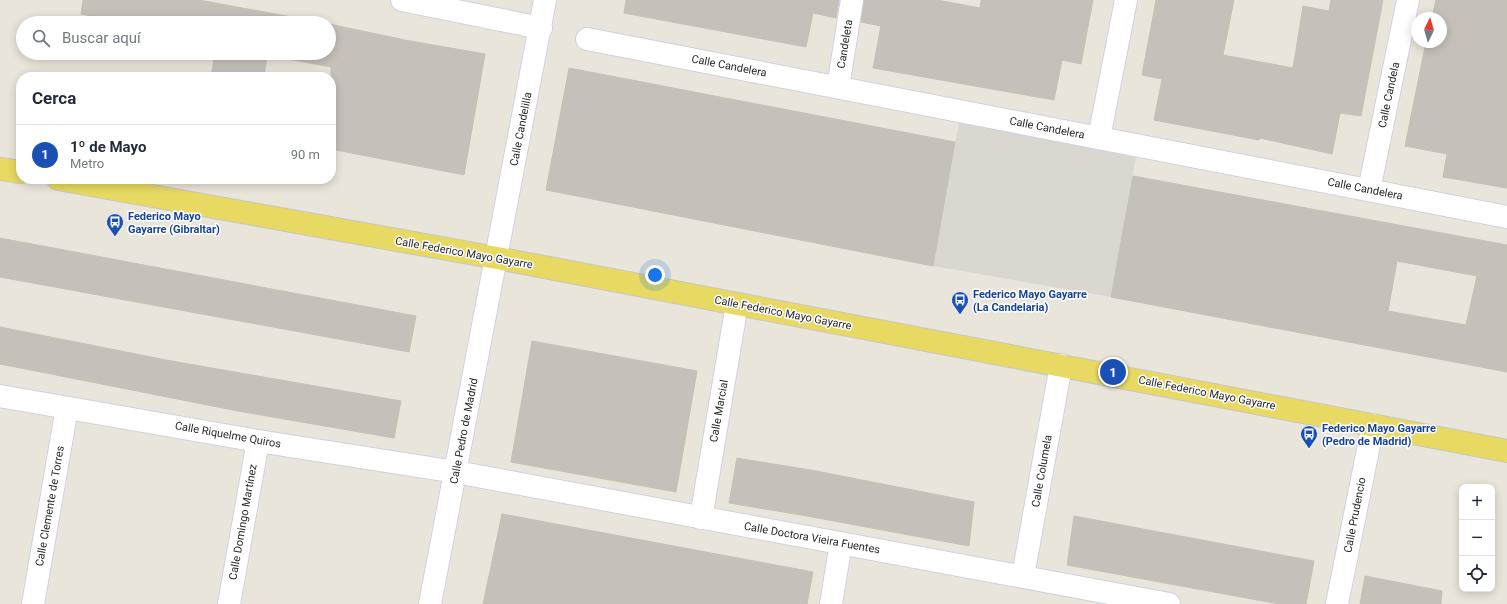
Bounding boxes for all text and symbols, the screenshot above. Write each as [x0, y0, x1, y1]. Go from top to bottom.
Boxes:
north arrow [1411, 12, 1447, 48]
search box [16, 16, 336, 60]
street label: Candeleta [835, 19, 855, 69]
icon: search [30, 27, 52, 49]
text: Buscar aquí [62, 29, 141, 47]
street label: Calle Candelera [690, 52, 768, 80]
street label: Calle Candela [1376, 61, 1402, 129]
text: Cerca [32, 88, 76, 108]
street label: Calle Candelilla [507, 91, 535, 167]
street label: Calle Candelera [1008, 114, 1086, 142]
text: 1º de Mayo [70, 138, 146, 156]
text: 1 [41, 147, 49, 162]
text: 90 m [291, 147, 320, 162]
text: Metro [70, 156, 104, 171]
street label: Calle Candelera [1326, 175, 1404, 203]
place label: Federico Mayo Gayarre (Gibraltar) [128, 210, 220, 236]
bus stop icon: Federico Mayo Gayarre (Gibraltar) [105, 212, 125, 237]
street label: Calle Federico Mayo Gayarre [394, 234, 534, 272]
your location [645, 265, 665, 285]
place label: Federico Mayo Gayarre (La Candelaria) [973, 288, 1087, 314]
bus stop icon: Federico Mayo Gayarre (La Candelaria) [950, 290, 970, 315]
street label: Calle Federico Mayo Gayarre [713, 293, 853, 333]
pin: 1 [1100, 357, 1126, 387]
street label: Calle Federico Mayo Gayarre [1137, 373, 1277, 413]
street label: Calle Pedro de Madrid [447, 377, 481, 485]
street label: Calle Marcial [707, 379, 731, 443]
street label: Calle Riquelme Quiros [174, 419, 282, 451]
place label: Federico Mayo Gayarre (Pedro de Madrid) [1322, 422, 1436, 448]
bus stop icon: Federico Mayo Gayarre (Pedro de Madrid) [1299, 424, 1319, 449]
street label: Calle Columela [1029, 434, 1055, 508]
street label: Calle Clemente de Torres [33, 444, 67, 567]
street label: Calle Domingo Martínez [226, 463, 260, 581]
street label: Calle Prudencio [1341, 476, 1369, 554]
map controls [1459, 484, 1495, 592]
button: + [1459, 484, 1495, 520]
street label: Calle Doctora Vieira Fuentes [743, 520, 881, 556]
button: − [1459, 520, 1495, 556]
button: locate [1459, 556, 1495, 592]

